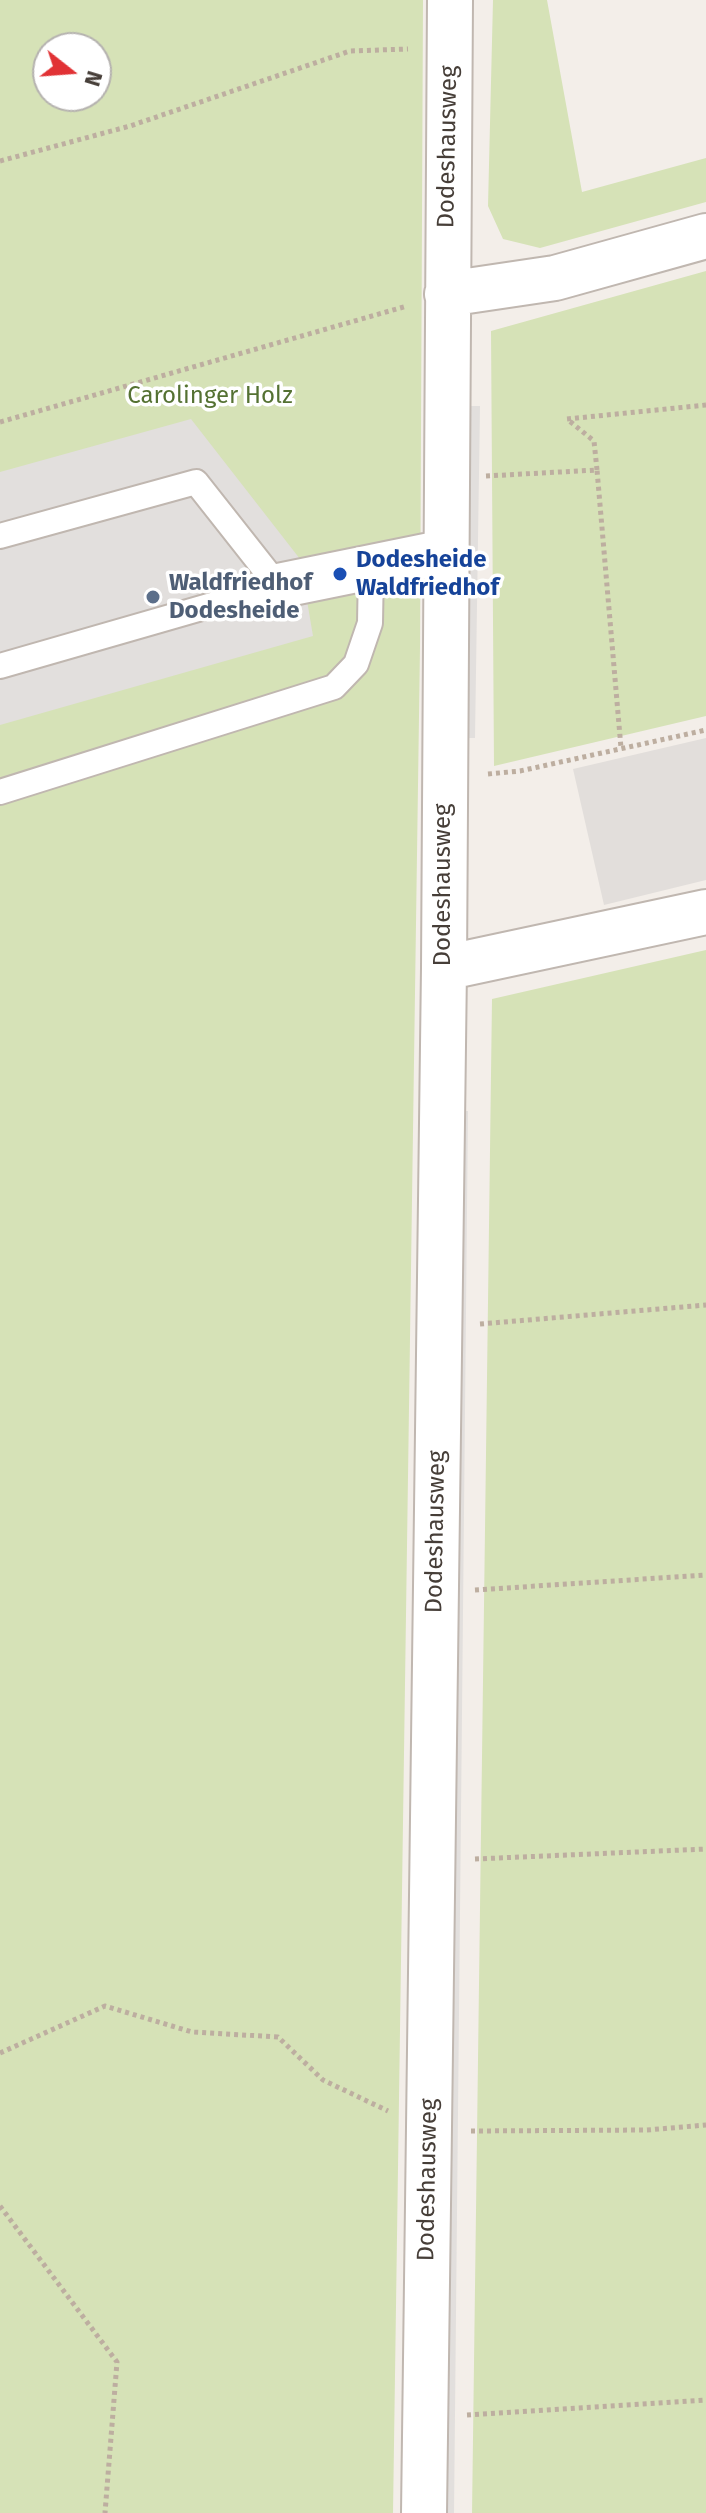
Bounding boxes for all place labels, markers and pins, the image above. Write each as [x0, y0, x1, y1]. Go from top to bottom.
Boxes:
place label: Dodesheide Waldfriedhof [356, 546, 499, 602]
marker: Dodesheide Waldfriedhof [331, 565, 349, 583]
place label: Waldfriedhof Dodesheide [169, 569, 312, 625]
marker: Waldfriedhof Dodesheide [144, 588, 162, 606]

